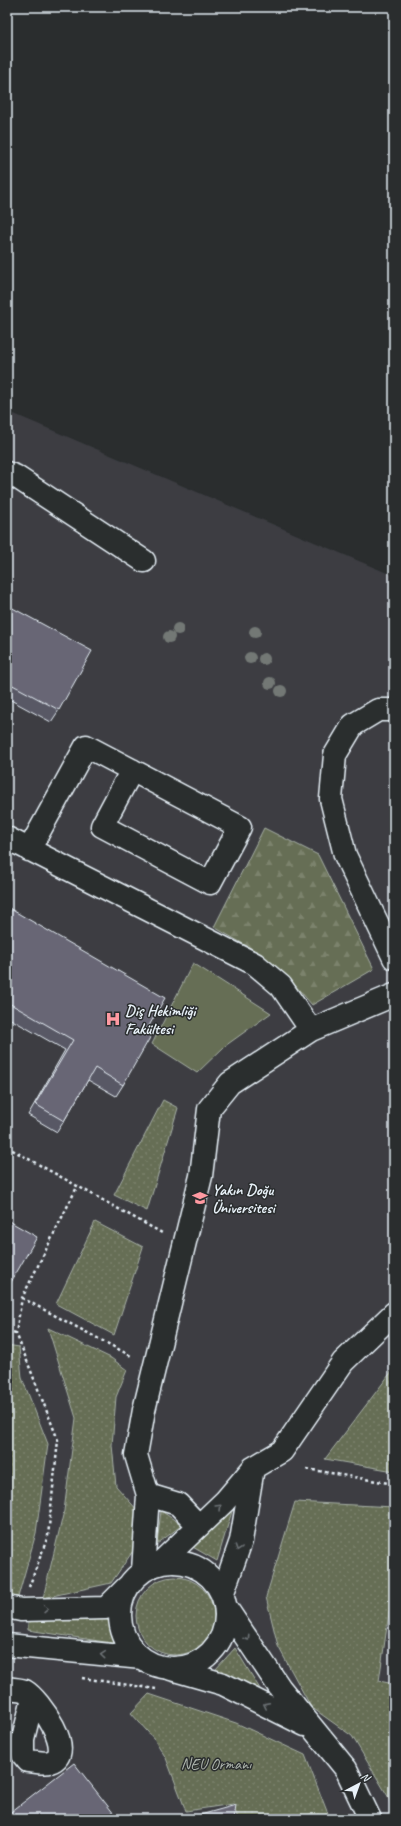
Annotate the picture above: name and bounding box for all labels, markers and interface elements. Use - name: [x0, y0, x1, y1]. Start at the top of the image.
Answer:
- place label: Diş Hekimliği Fakültesi: [125, 1001, 197, 1039]
- hospital icon: Diş Hekimliği Fakültesi: [104, 1010, 122, 1028]
- place label: Yakın Doğu Üniversitesi: [212, 1180, 277, 1218]
- school or university icon: Yakın Doğu Üniversitesi: [191, 1189, 209, 1207]
- one-way arrow: [214, 1504, 222, 1512]
- one-way arrow: [235, 1544, 243, 1551]
- one-way arrow: [43, 1605, 49, 1613]
- one-way arrow: [242, 1634, 250, 1641]
- one-way arrow: [100, 1651, 106, 1660]
- one-way arrow: [263, 1702, 270, 1709]
- park label: NEU Ormanı: [181, 1754, 252, 1774]
- north arrow: [339, 1764, 379, 1804]
- text: N: [358, 1769, 374, 1785]

